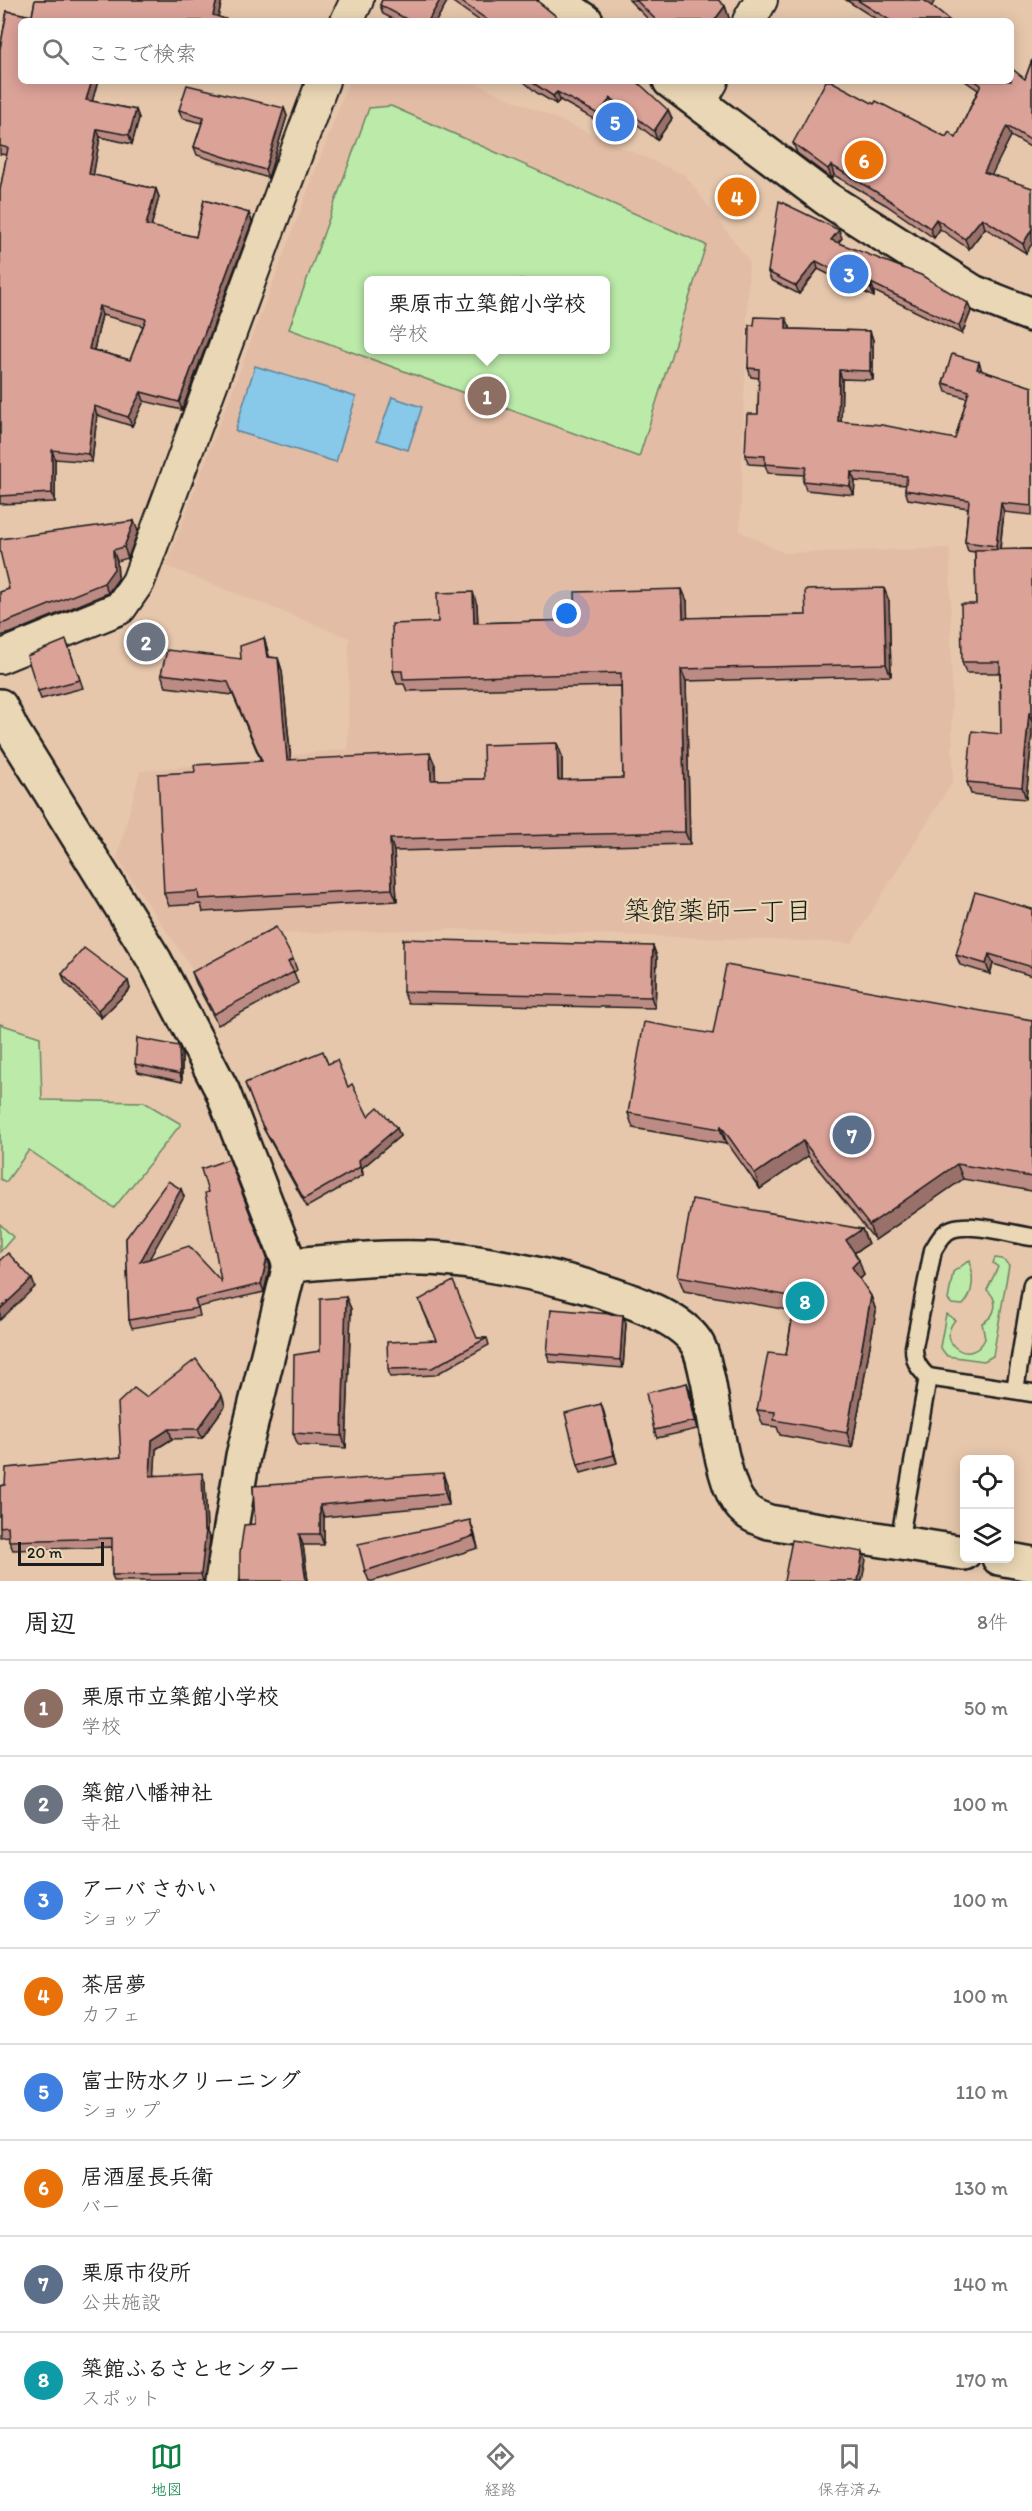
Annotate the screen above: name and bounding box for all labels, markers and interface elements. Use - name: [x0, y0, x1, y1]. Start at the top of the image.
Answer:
- search box: [18, 18, 1014, 84]
- icon: search: [39, 35, 72, 68]
- text: ここで検索: [87, 40, 197, 67]
- pin: 5: [596, 100, 634, 144]
- pin: 6: [844, 138, 884, 182]
- pin: 4: [718, 174, 756, 220]
- pin: 3: [830, 252, 868, 296]
- popup: [364, 276, 610, 354]
- text: 栗原市立築館小学校: [388, 290, 586, 317]
- text: 学校: [388, 321, 428, 345]
- pin: 1: [468, 374, 506, 418]
- your location: [552, 599, 581, 628]
- pin: 2: [126, 620, 166, 664]
- district label: 築館薬師一丁目: [624, 894, 813, 927]
- pin: 7: [832, 1112, 872, 1158]
- pin: 8: [786, 1278, 824, 1324]
- map controls: [960, 1455, 1014, 1563]
- button: locate: [960, 1455, 1014, 1509]
- button: layers: [960, 1509, 1014, 1563]
- scale bar: [18, 1539, 104, 1566]
- text: 20 m: [27, 1543, 62, 1562]
- text: 周辺: [24, 1607, 76, 1639]
- text: 8件: [977, 1610, 1008, 1634]
- text: 栗原市立築館小学校: [81, 1683, 279, 1710]
- text: 1: [39, 1696, 48, 1720]
- text: 50 m: [964, 1696, 1008, 1720]
- text: 学校: [81, 1714, 121, 1738]
- text: 築館八幡神社: [81, 1779, 213, 1806]
- text: 2: [38, 1792, 49, 1816]
- text: 100 m: [953, 1792, 1008, 1816]
- text: 寺社: [81, 1810, 121, 1834]
- text: アーバ さかい: [81, 1875, 217, 1902]
- text: 3: [38, 1888, 49, 1912]
- text: 100 m: [953, 1888, 1008, 1912]
- text: ショップ: [81, 1906, 160, 1930]
- text: 茶居夢: [81, 1971, 147, 1998]
- text: 4: [37, 1984, 50, 2008]
- text: 100 m: [953, 1984, 1008, 2008]
- text: カフェ: [81, 2002, 141, 2026]
- text: 富士防水クリーニング: [81, 2067, 301, 2094]
- text: 5: [38, 2080, 49, 2104]
- text: 110 m: [956, 2080, 1008, 2104]
- text: ショップ: [81, 2098, 160, 2122]
- text: 居酒屋長兵衛: [81, 2163, 213, 2190]
- text: 6: [38, 2176, 49, 2200]
- text: 130 m: [954, 2176, 1008, 2200]
- text: バー: [81, 2194, 121, 2218]
- text: 栗原市役所: [81, 2259, 191, 2286]
- text: 7: [39, 2272, 48, 2296]
- text: 140 m: [953, 2272, 1008, 2296]
- text: 公共施設: [81, 2290, 161, 2314]
- text: 築館ふるさとセンター: [81, 2355, 301, 2382]
- text: 8: [38, 2368, 49, 2392]
- text: 170 m: [955, 2368, 1008, 2392]
- text: スポット: [81, 2386, 161, 2410]
- tab: 地図: [150, 2440, 183, 2500]
- tab: 経路: [484, 2440, 517, 2500]
- tab: 保存済み: [818, 2440, 882, 2500]

